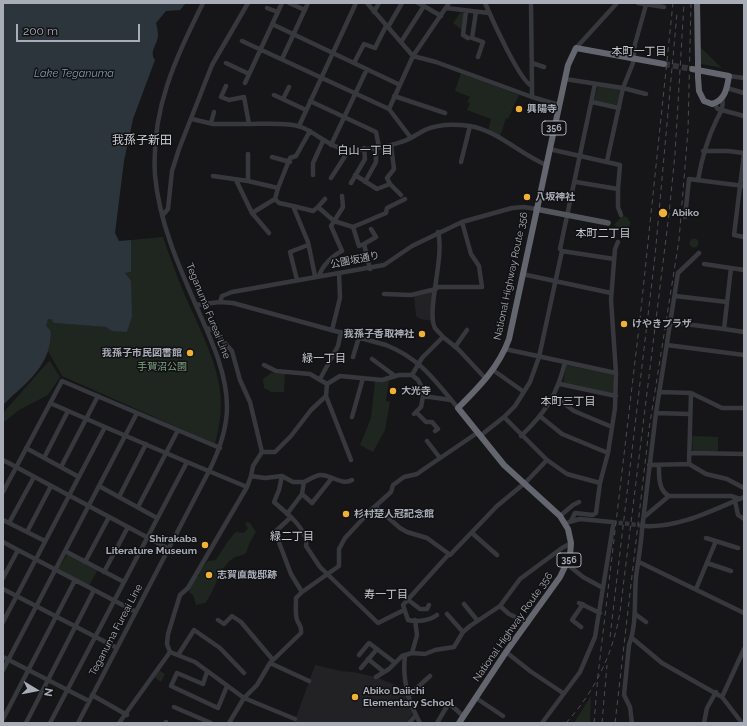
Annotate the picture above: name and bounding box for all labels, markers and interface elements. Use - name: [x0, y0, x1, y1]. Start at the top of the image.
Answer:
- scale bar: [18, 16, 142, 42]
- text: 200 m: [23, 24, 58, 38]
- district label: 本町一丁目: [612, 45, 666, 59]
- water label: Lake Teganuma: [34, 67, 114, 81]
- place label: 興陽寺: [527, 103, 557, 115]
- marker: 興陽寺: [514, 104, 524, 114]
- road number: 356: [542, 121, 566, 135]
- district label: 我孫子新田: [112, 133, 172, 147]
- district label: 白山一丁目: [338, 144, 392, 158]
- place label: 八坂神社: [535, 191, 575, 203]
- marker: 八坂神社: [522, 192, 532, 202]
- marker: Abiko: [657, 207, 669, 219]
- place label: Abiko: [672, 207, 699, 219]
- street label: National Highway Route 356: [492, 211, 530, 341]
- district label: 本町二丁目: [576, 227, 630, 241]
- street label: 公園坂通り: [329, 249, 381, 271]
- street label: Teganuma Fureai Line: [183, 261, 233, 361]
- place label: けやきプラザ: [632, 318, 692, 330]
- marker: けやきプラザ: [619, 319, 629, 329]
- place label: 我孫子香取神社: [344, 328, 414, 340]
- marker: 我孫子香取神社: [417, 329, 427, 339]
- place label: 我孫子市民図書館: [102, 347, 182, 359]
- marker: 我孫子市民図書館: [185, 348, 195, 358]
- district label: 緑一丁目: [302, 352, 346, 366]
- park label: 手賀沼公園: [137, 361, 187, 373]
- place label: 大光寺: [401, 385, 431, 397]
- marker: 大光寺: [388, 386, 398, 396]
- district label: 本町三丁目: [541, 395, 595, 409]
- place label: 杉村楚人冠記念館: [354, 508, 434, 520]
- marker: 杉村楚人冠記念館: [341, 509, 351, 519]
- district label: 緑二丁目: [270, 530, 314, 544]
- place label: Shirakaba Literature Museum: [106, 533, 197, 556]
- marker: Shirakaba Literature Museum: [200, 540, 210, 550]
- road number: 356: [557, 553, 581, 567]
- place label: 志賀直哉邸跡: [217, 569, 277, 581]
- marker: 志賀直哉邸跡: [204, 570, 214, 580]
- street label: National Highway Route 356: [471, 570, 555, 684]
- street label: Teganuma Fureai Line: [87, 582, 145, 678]
- district label: 寿一丁目: [364, 588, 408, 602]
- north arrow: [16, 670, 56, 710]
- place label: Abiko Daiichi Elementary School: [363, 685, 454, 708]
- text: N: [41, 687, 55, 697]
- marker: Abiko Daiichi Elementary School: [350, 692, 360, 702]

